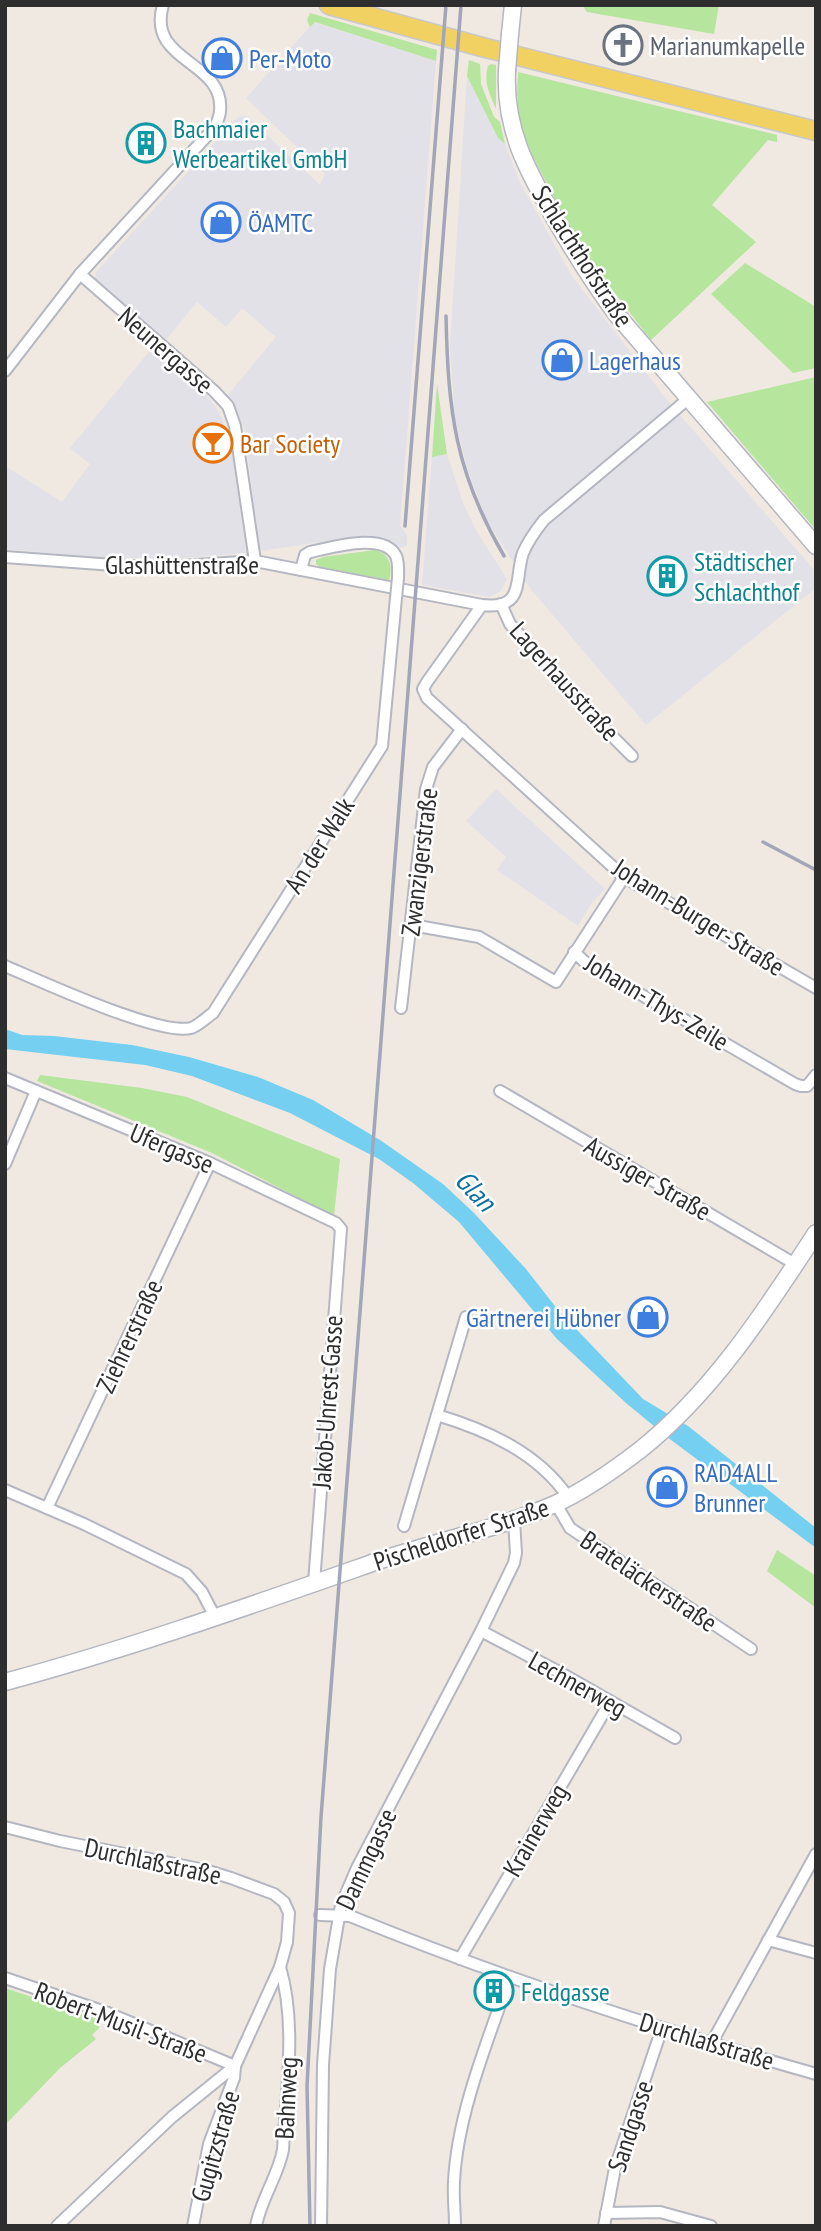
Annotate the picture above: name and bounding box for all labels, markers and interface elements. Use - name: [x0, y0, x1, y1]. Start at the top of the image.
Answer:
- church icon: Marianumkapelle: [602, 24, 644, 66]
- place label: Marianumkapelle: [650, 29, 805, 62]
- shop icon: Per-Moto: [201, 37, 243, 79]
- place label: Per-Moto: [249, 42, 331, 75]
- place label: Bachmaier Werbeartikel GmbH: [173, 112, 347, 175]
- building icon: Bachmaier Werbeartikel GmbH: [125, 122, 167, 164]
- street label: Schlachthofstraße: [525, 179, 641, 333]
- shop icon: ÖAMTC: [200, 201, 242, 243]
- place label: ÖAMTC: [248, 206, 313, 239]
- street label: Neunergasse: [112, 300, 220, 400]
- shop icon: Lagerhaus: [541, 339, 583, 381]
- place label: Lagerhaus: [589, 344, 681, 377]
- bar icon: Bar Society: [192, 422, 234, 464]
- place label: Bar Society: [240, 427, 340, 460]
- place label: Städtischer Schlachthof: [694, 545, 801, 608]
- street label: Glashüttenstraße: [105, 548, 259, 581]
- building icon: Städtischer Schlachthof: [646, 555, 688, 597]
- street label: Lagerhausstraße: [503, 615, 627, 747]
- street label: Zwanzigerstraße: [394, 786, 444, 938]
- street label: An der Walk: [277, 791, 361, 899]
- street label: Johann-Burger-Straße: [606, 850, 791, 983]
- street label: Johann-Thys-Zeile: [578, 946, 735, 1058]
- street label: Ufergasse: [125, 1116, 219, 1180]
- street label: Aussiger Straße: [579, 1129, 717, 1227]
- water label: Glan: [447, 1161, 506, 1220]
- street label: Ziehrerstraße: [88, 1274, 170, 1398]
- shop icon: Gärtnerei Hübner: [627, 1296, 669, 1338]
- place label: Gärtnerei Hübner: [466, 1301, 621, 1334]
- street label: Jakob-Unrest-Gasse: [304, 1314, 350, 1491]
- place label: RAD4ALL Brunner: [694, 1456, 778, 1519]
- shop icon: RAD4ALL Brunner: [646, 1466, 688, 1508]
- street label: Pischeldorfer Straße: [369, 1490, 553, 1578]
- street label: Brateläckerstraße: [574, 1523, 724, 1639]
- street label: Lechnerweg: [523, 1644, 633, 1724]
- street label: Krainerweg: [495, 1778, 575, 1882]
- street label: Dammgasse: [328, 1803, 404, 1915]
- street label: Durchlaßstraße: [82, 1830, 224, 1892]
- building icon: Feldgasse: [473, 1970, 515, 2012]
- street label: Robert-Musil-Straße: [30, 1974, 212, 2070]
- place label: Feldgasse: [521, 1975, 610, 2008]
- street label: Durchlaßstraße: [636, 2005, 778, 2077]
- street label: Bahnweg: [267, 2056, 305, 2140]
- street label: Sandgasse: [600, 2076, 660, 2176]
- street label: Gugitzstraße: [183, 2086, 247, 2206]

